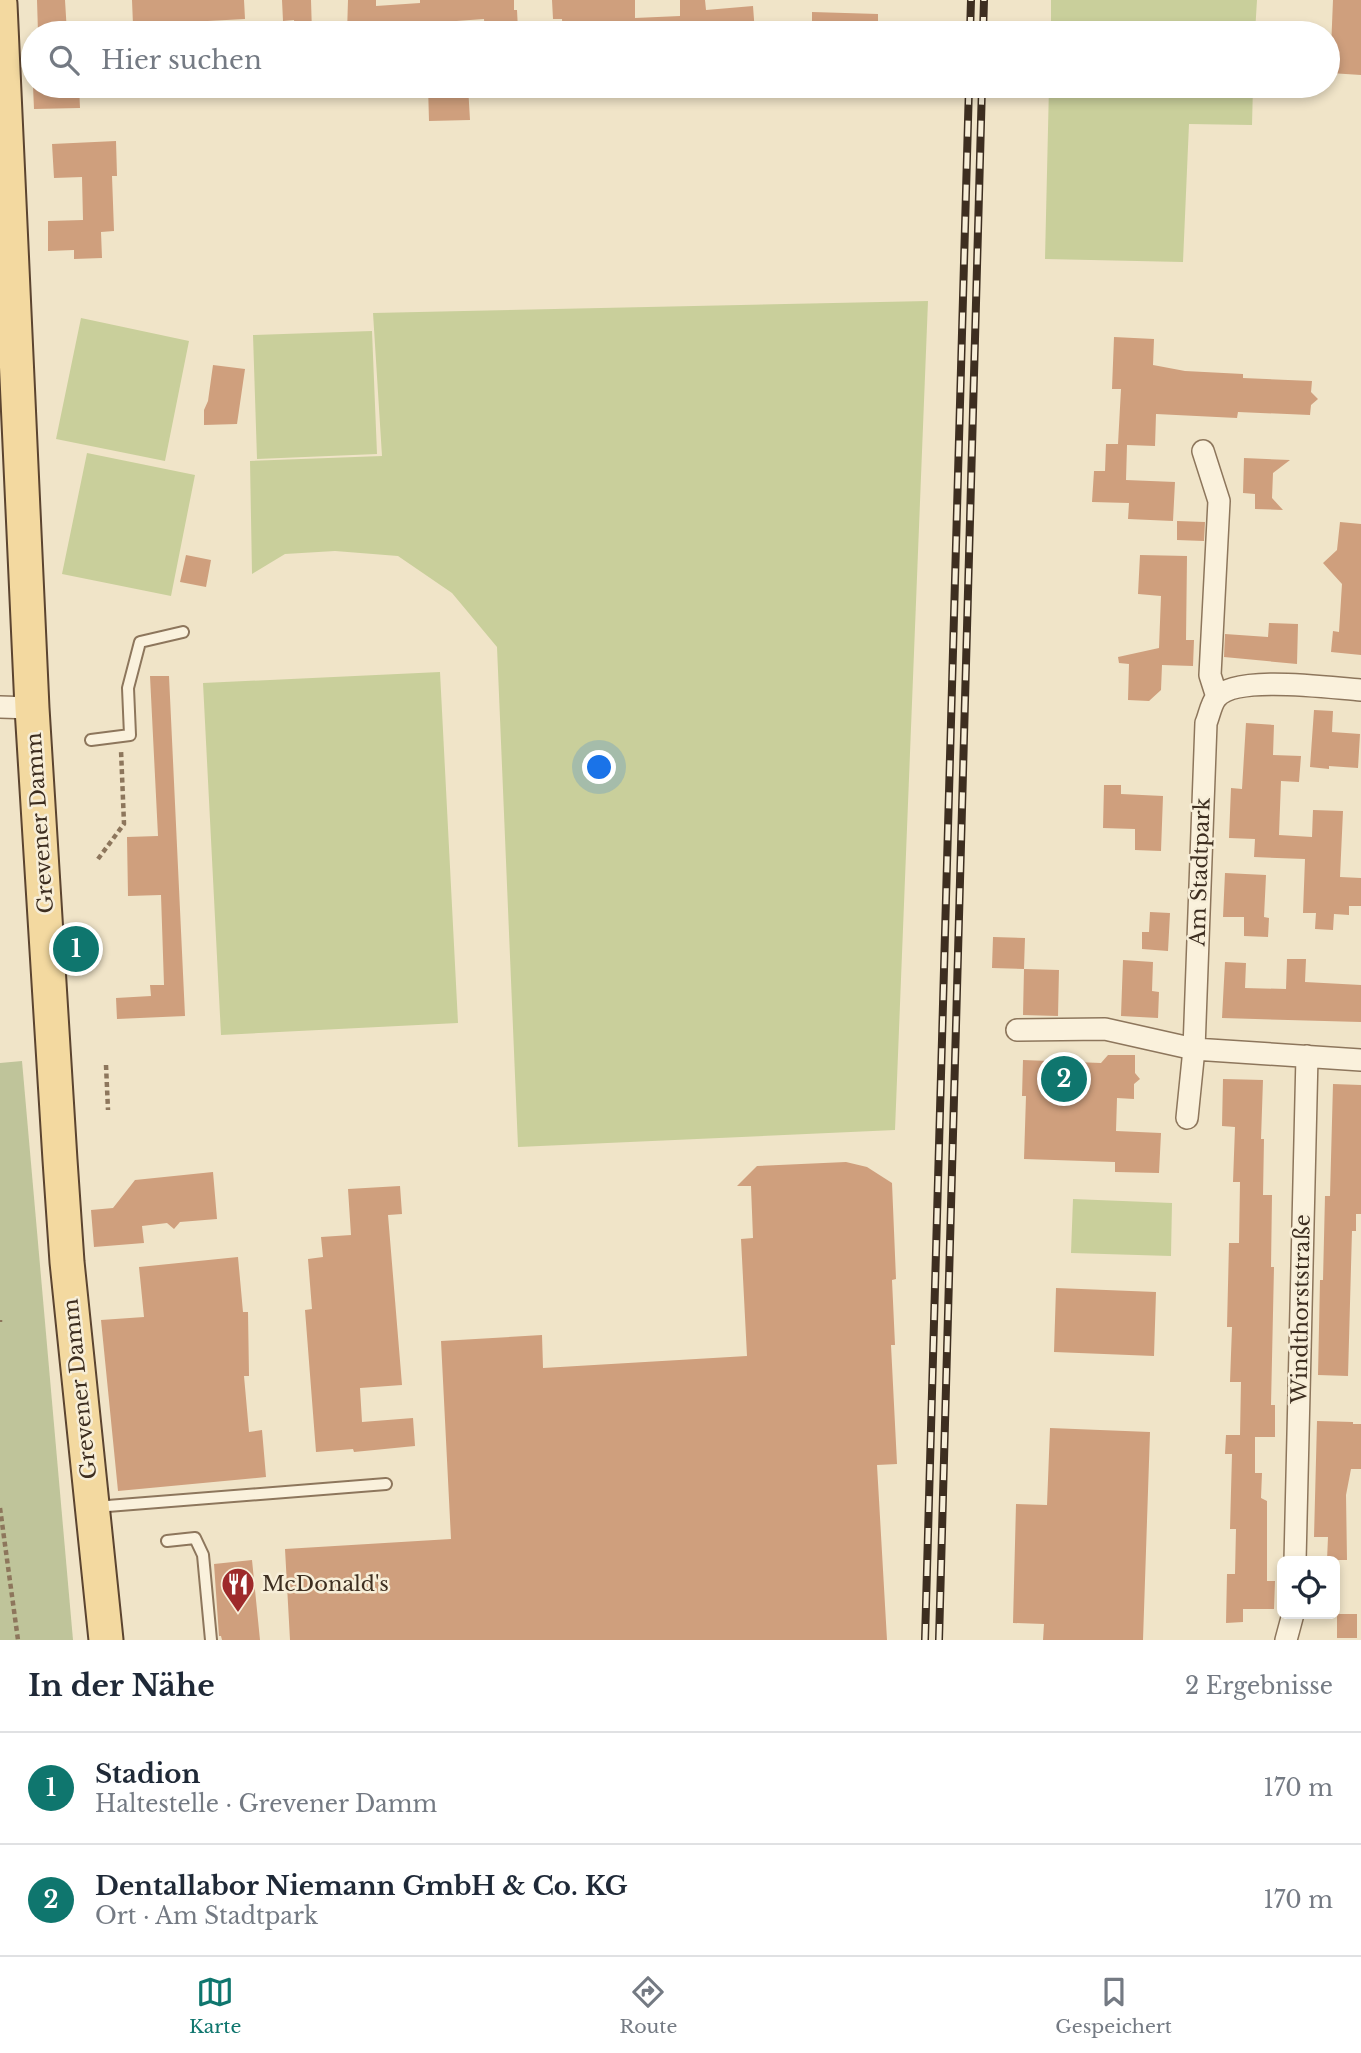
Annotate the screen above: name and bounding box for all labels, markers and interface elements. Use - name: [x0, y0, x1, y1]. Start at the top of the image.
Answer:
- search box: [21, 21, 1340, 98]
- icon: search: [45, 41, 83, 79]
- text: Hier suchen: [101, 44, 262, 76]
- street label: Grevener Damm: [21, 731, 59, 914]
- your location: [582, 750, 616, 784]
- street label: Am Stadtpark: [1184, 797, 1216, 948]
- pin: 1: [53, 923, 99, 975]
- pin: 2: [1041, 1053, 1087, 1105]
- street label: Windthorststraße: [1286, 1214, 1316, 1405]
- street label: Grevener Damm: [58, 1297, 102, 1481]
- map controls: [1277, 1556, 1340, 1619]
- button: locate: [1277, 1556, 1340, 1619]
- restaurant icon: McDonald's: [219, 1565, 257, 1614]
- place label: McDonald's: [262, 1571, 389, 1597]
- text: In der Nähe: [28, 1667, 215, 1704]
- text: 2 Ergebnisse: [1185, 1672, 1333, 1700]
- text: Stadion: [95, 1758, 200, 1790]
- text: 1: [46, 1774, 56, 1802]
- text: 170 m: [1263, 1774, 1333, 1802]
- text: Haltestelle · Grevener Damm: [95, 1790, 437, 1818]
- text: Dentallabor Niemann GmbH & Co. KG: [95, 1870, 628, 1902]
- text: 2: [44, 1886, 58, 1914]
- text: 170 m: [1263, 1886, 1333, 1914]
- text: Ort · Am Stadtpark: [95, 1902, 318, 1930]
- tab: Karte: [189, 1973, 241, 2038]
- tab: Route: [619, 1973, 677, 2038]
- tab: Gespeichert: [1055, 1973, 1172, 2038]

